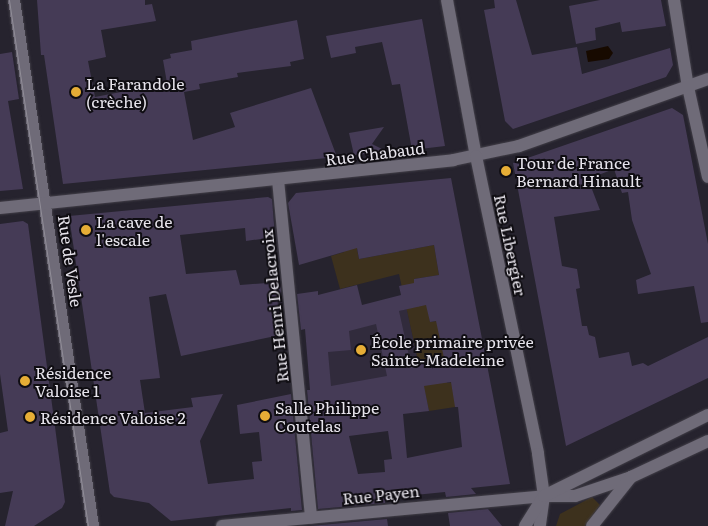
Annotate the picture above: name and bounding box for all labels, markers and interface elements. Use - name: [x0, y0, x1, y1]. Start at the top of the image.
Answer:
- place label: La Farandole (crèche): [86, 73, 184, 111]
- marker: La Farandole (crèche): [70, 86, 82, 98]
- street label: Rue Chabaud: [324, 137, 426, 169]
- place label: Tour de France Bernard Hinault: [516, 152, 641, 190]
- marker: Tour de France Bernard Hinault: [500, 165, 512, 177]
- street label: Rue Libergier: [491, 193, 531, 297]
- place label: La cave de l'escale: [96, 211, 172, 249]
- street label: Rue de Vesle: [55, 214, 87, 308]
- marker: La cave de l'escale: [80, 224, 92, 236]
- street label: Rue Henri Delacroix: [256, 229, 292, 383]
- place label: École primaire privée Sainte-Madeleine: [371, 331, 534, 369]
- marker: École primaire privée Sainte-Madeleine: [355, 344, 367, 356]
- place label: Résidence Valoise 1: [35, 362, 111, 400]
- marker: Résidence Valoise 1: [19, 375, 31, 387]
- place label: Salle Philippe Coutelas: [275, 397, 379, 435]
- place label: Résidence Valoise 2: [40, 407, 186, 427]
- marker: Salle Philippe Coutelas: [259, 410, 271, 422]
- marker: Résidence Valoise 2: [24, 411, 36, 423]
- street label: Rue Payen: [341, 480, 421, 508]

